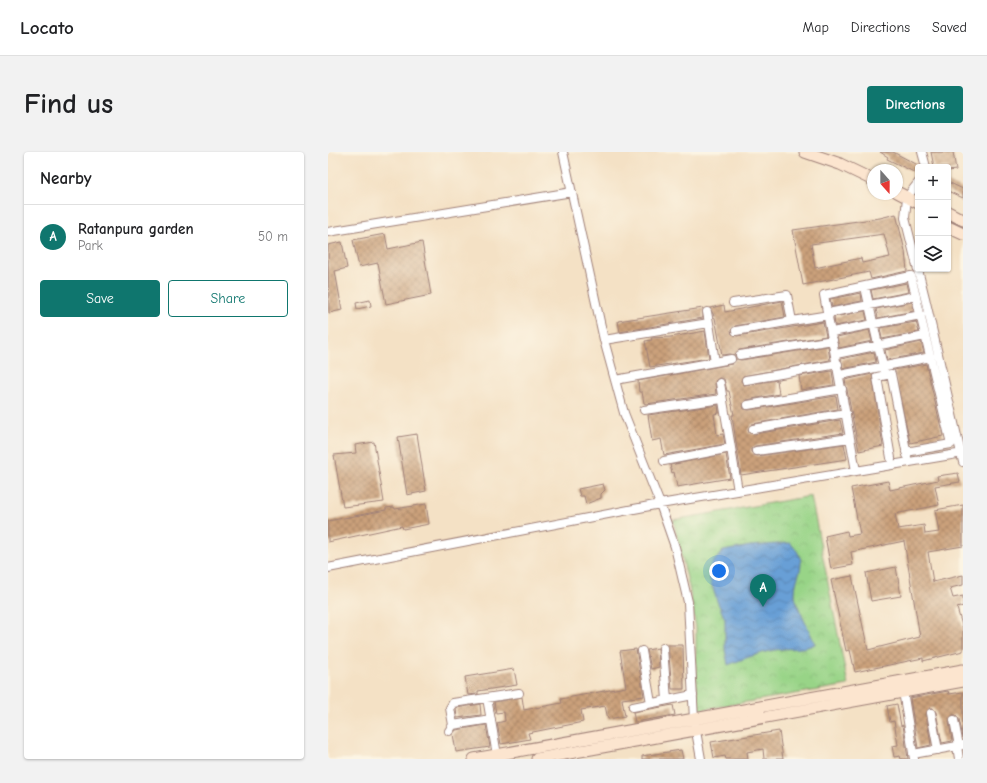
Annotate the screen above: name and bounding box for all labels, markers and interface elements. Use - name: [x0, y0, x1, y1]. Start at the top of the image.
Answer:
- text: Locato: [20, 17, 74, 39]
- text: Map: [802, 19, 829, 36]
- text: Directions: [851, 19, 910, 36]
- text: Saved: [932, 19, 967, 36]
- button: Directions: [867, 86, 963, 123]
- text: Find us: [24, 88, 113, 120]
- north arrow: [867, 164, 903, 200]
- map controls: [915, 164, 951, 272]
- button: +: [915, 164, 951, 200]
- text: Nearby: [40, 169, 91, 188]
- button: −: [915, 200, 951, 236]
- text: Ratanpura garden: [78, 220, 194, 238]
- text: A: [49, 229, 57, 244]
- text: 50 m: [258, 229, 288, 244]
- button: layers: [915, 236, 951, 272]
- text: Park: [78, 238, 103, 253]
- button: Save: [40, 280, 160, 317]
- button: Share: [168, 280, 288, 317]
- your location: [709, 561, 729, 581]
- pin: A: [750, 574, 776, 607]

